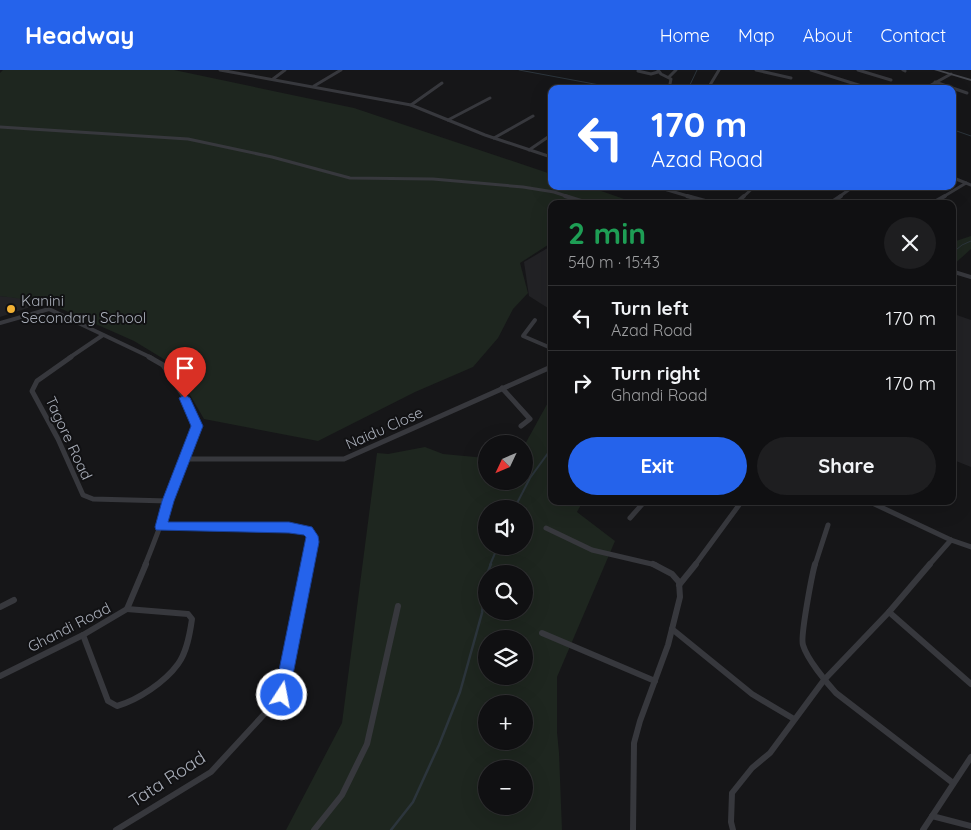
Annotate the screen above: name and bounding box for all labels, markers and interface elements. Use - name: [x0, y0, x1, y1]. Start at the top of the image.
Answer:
- text: Headway: [25, 20, 134, 50]
- text: Home: [660, 24, 710, 47]
- text: Map: [738, 24, 775, 47]
- text: About: [803, 24, 853, 47]
- text: Contact: [881, 24, 946, 47]
- text: 170 m: [651, 102, 747, 146]
- icon: left: [568, 105, 633, 170]
- text: Azad Road: [651, 145, 763, 173]
- text: 2 min: [568, 214, 646, 252]
- button: close: [884, 217, 936, 269]
- text: 540 m · 15:43: [568, 252, 660, 272]
- place label: Kanini Secondary School: [21, 291, 146, 327]
- text: Turn left: [611, 296, 689, 320]
- marker: Kanini Secondary School: [5, 303, 17, 315]
- icon: left: [568, 304, 596, 332]
- text: 170 m: [885, 306, 936, 330]
- text: Azad Road: [611, 320, 692, 340]
- pin: [164, 347, 206, 398]
- icon: arrive: [171, 354, 199, 382]
- text: Turn right: [611, 361, 700, 385]
- icon: right: [568, 369, 596, 397]
- text: 170 m: [885, 371, 936, 395]
- text: Ghandi Road: [611, 385, 707, 405]
- street label: Tagore Road: [41, 393, 97, 483]
- street label: Naidu Close: [342, 402, 426, 454]
- north arrow: [478, 435, 532, 490]
- map controls: [478, 435, 533, 815]
- button: Exit: [568, 437, 747, 495]
- button: Share: [757, 437, 936, 495]
- button: sound: [478, 500, 533, 555]
- button: search: [478, 565, 533, 620]
- street label: Ghandi Road: [24, 598, 114, 656]
- button: layers: [478, 630, 533, 685]
- position arrow: [255, 668, 307, 720]
- button: +: [478, 695, 533, 750]
- street label: Tata Road: [124, 746, 210, 812]
- button: −: [478, 760, 533, 815]

